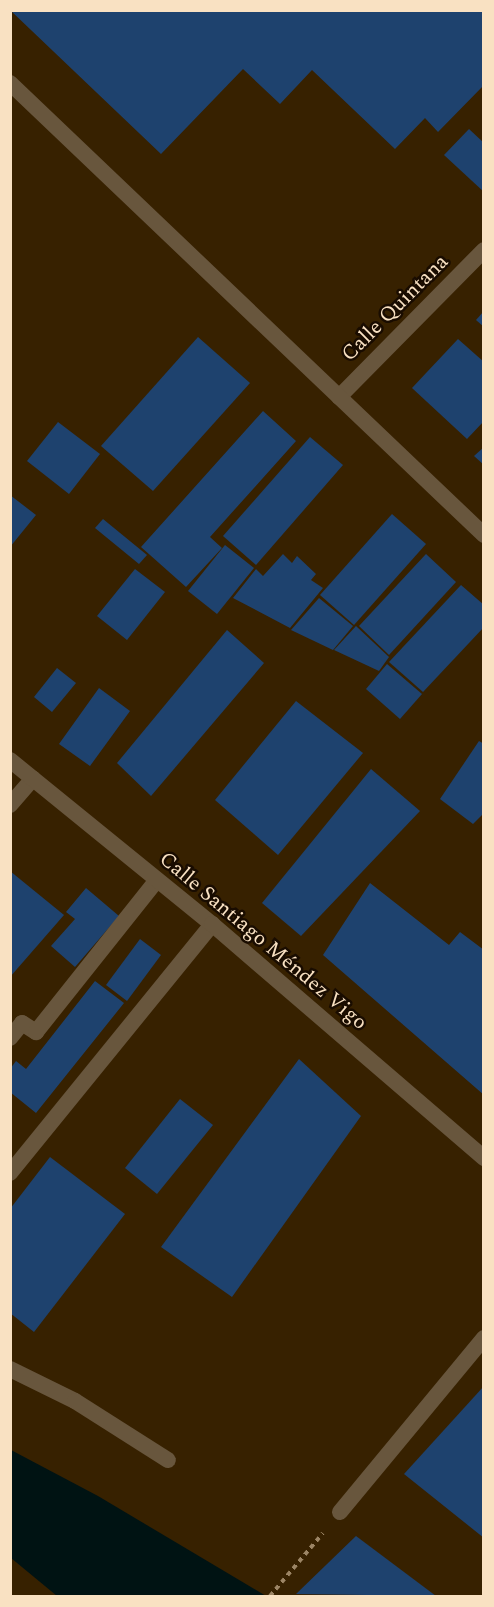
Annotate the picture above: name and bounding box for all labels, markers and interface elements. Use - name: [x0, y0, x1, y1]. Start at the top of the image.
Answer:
- street label: Calle Quintana: [336, 249, 454, 367]
- street label: Calle Santiago Méndez Vigo: [154, 847, 372, 1035]

